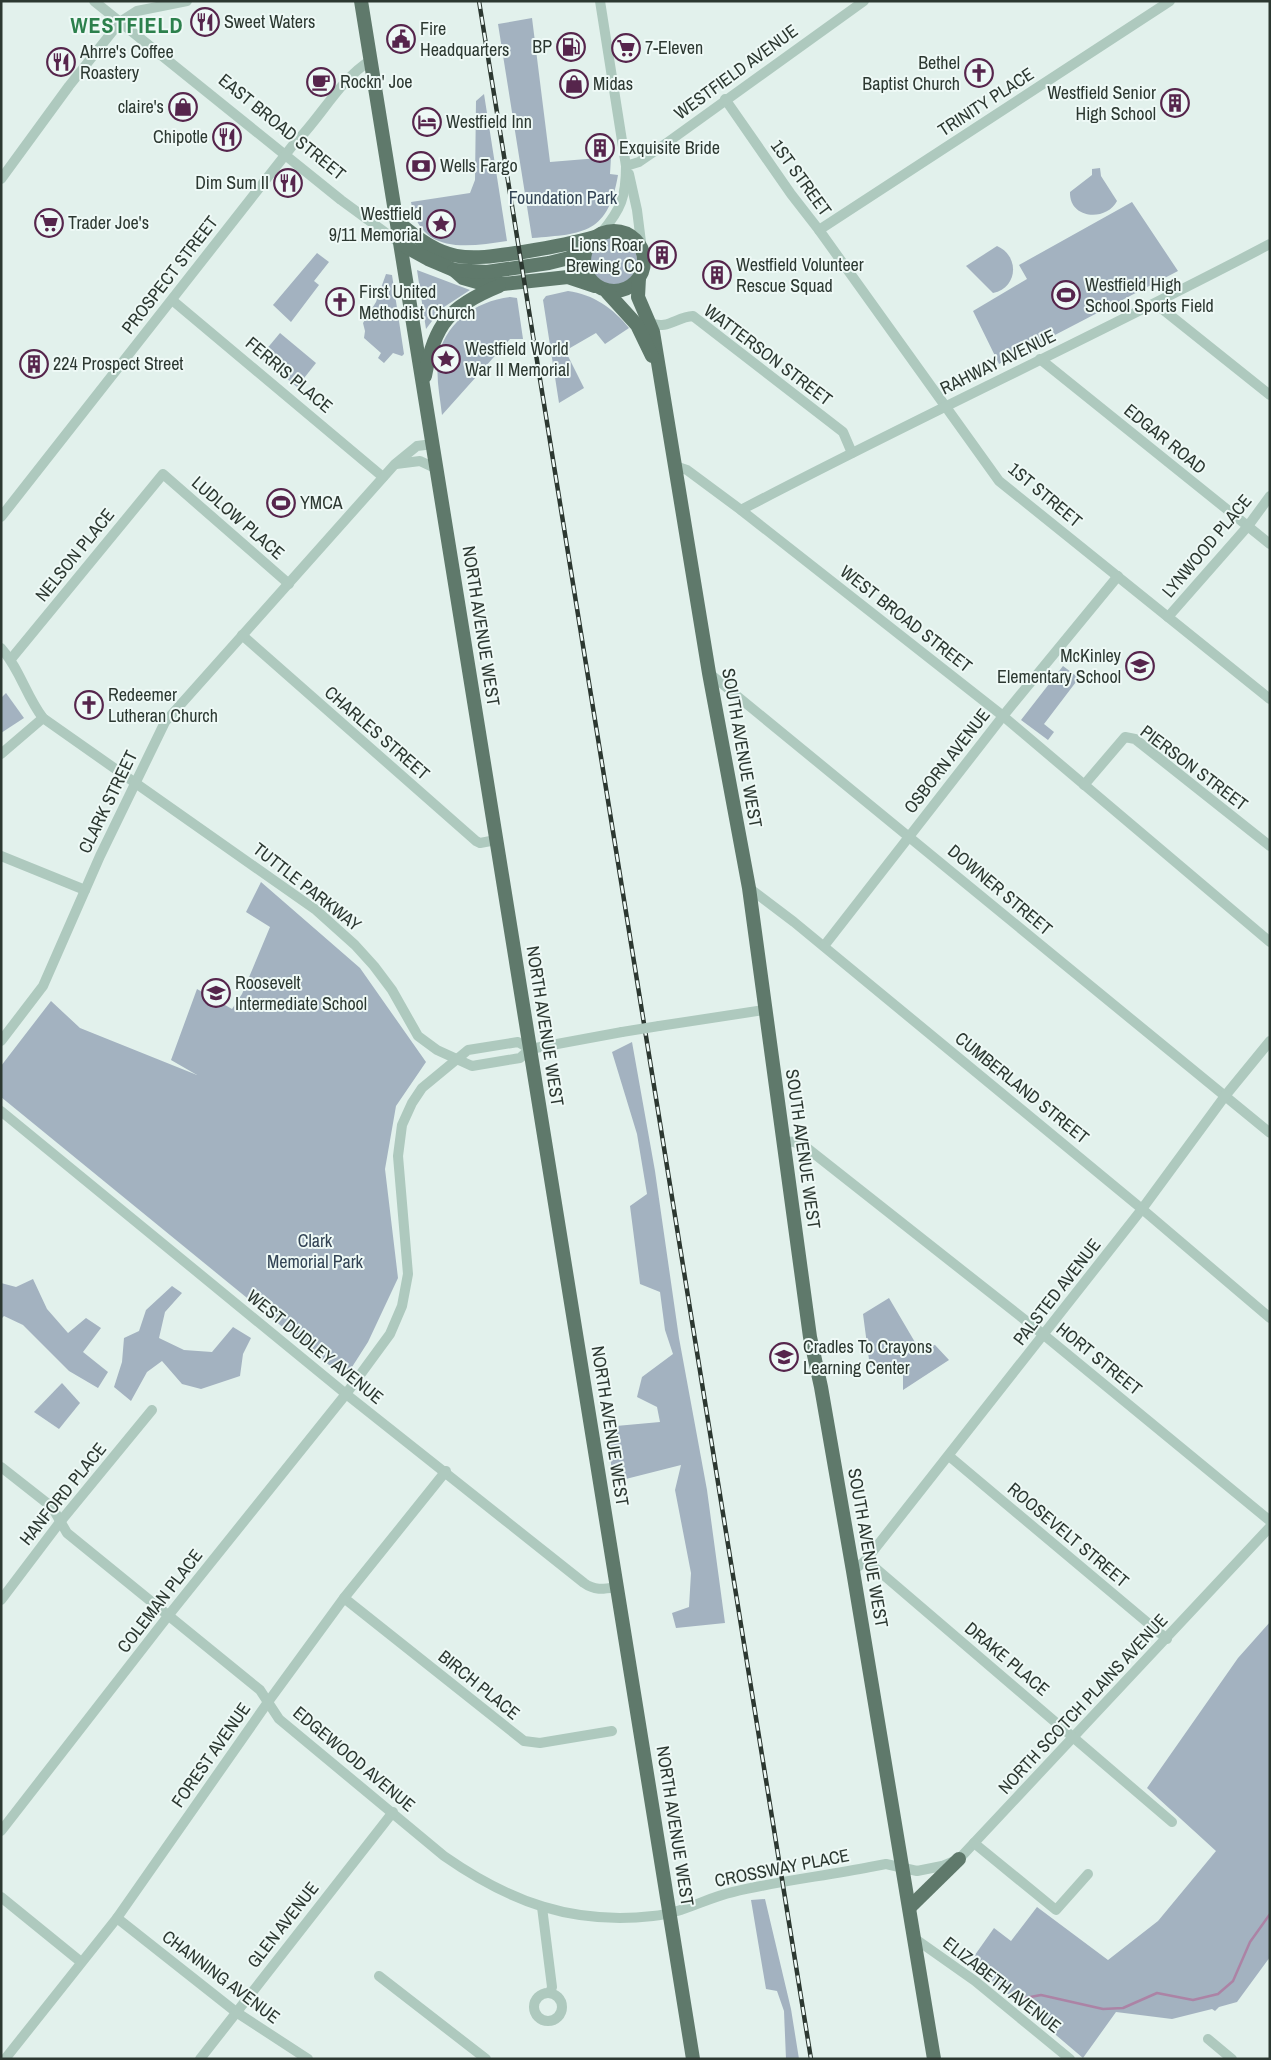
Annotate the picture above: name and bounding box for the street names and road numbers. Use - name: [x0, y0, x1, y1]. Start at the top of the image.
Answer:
- street label: WESTFIELD AVENUE: [669, 18, 803, 125]
- street label: TRINITY PLACE: [933, 61, 1039, 142]
- street label: EAST BROAD STREET: [213, 67, 351, 186]
- street label: 1ST STREET: [765, 134, 838, 221]
- street label: PROSPECT STREET: [116, 211, 224, 339]
- street label: WATTERSON STREET: [699, 298, 838, 411]
- street label: RAHWAY AVENUE: [936, 323, 1060, 400]
- street label: FERRIS PLACE: [240, 331, 338, 418]
- street label: EDGAR ROAD: [1119, 398, 1212, 480]
- street label: 1ST STREET: [1003, 456, 1088, 533]
- street label: LUDLOW PLACE: [186, 470, 290, 565]
- street label: LYNWOOD PLACE: [1156, 489, 1257, 603]
- street label: NELSON PLACE: [29, 503, 120, 607]
- street label: NORTH AVENUE WEST: [456, 544, 507, 708]
- street label: WEST BROAD STREET: [835, 559, 978, 678]
- street label: SOUTH AVENUE WEST: [716, 666, 769, 830]
- street label: CHARLES STREET: [319, 680, 435, 785]
- street label: OSBORN AVENUE: [898, 703, 996, 818]
- street label: PIERSON STREET: [1135, 719, 1253, 816]
- street label: CLARK STREET: [72, 746, 143, 857]
- street label: TUTTLE PARKWAY: [248, 836, 367, 937]
- street label: DOWNER STREET: [943, 838, 1058, 941]
- street label: NORTH AVENUE WEST: [520, 944, 571, 1108]
- street label: CUMBERLAND STREET: [950, 1026, 1095, 1149]
- street label: SOUTH AVENUE WEST: [780, 1067, 827, 1231]
- street label: PALSTED AVENUE: [1007, 1233, 1106, 1350]
- street label: WEST DUDLEY AVENUE: [242, 1284, 389, 1410]
- street label: HORT STREET: [1051, 1316, 1147, 1401]
- street label: NORTH AVENUE WEST: [585, 1344, 636, 1508]
- street label: HANFORD PLACE: [13, 1437, 112, 1550]
- street label: SOUTH AVENUE WEST: [842, 1466, 895, 1630]
- street label: ROOSEVELT STREET: [1002, 1476, 1134, 1593]
- street label: COLEMAN PLACE: [111, 1544, 208, 1658]
- street label: NORTH SCOTCH PLAINS AVENUE: [992, 1608, 1173, 1799]
- street label: DRAKE PLACE: [960, 1616, 1055, 1701]
- street label: BIRCH PLACE: [433, 1644, 525, 1725]
- street label: FOREST AVENUE: [165, 1697, 256, 1812]
- street label: EDGEWOOD AVENUE: [288, 1700, 421, 1817]
- street label: NORTH AVENUE WEST: [650, 1744, 701, 1908]
- street label: CROSSWAY PLACE: [712, 1842, 851, 1893]
- street label: GLEN AVENUE: [241, 1876, 324, 1973]
- street label: CHANNING AVENUE: [157, 1924, 285, 2029]
- street label: ELIZABETH AVENUE: [938, 1931, 1066, 2039]

